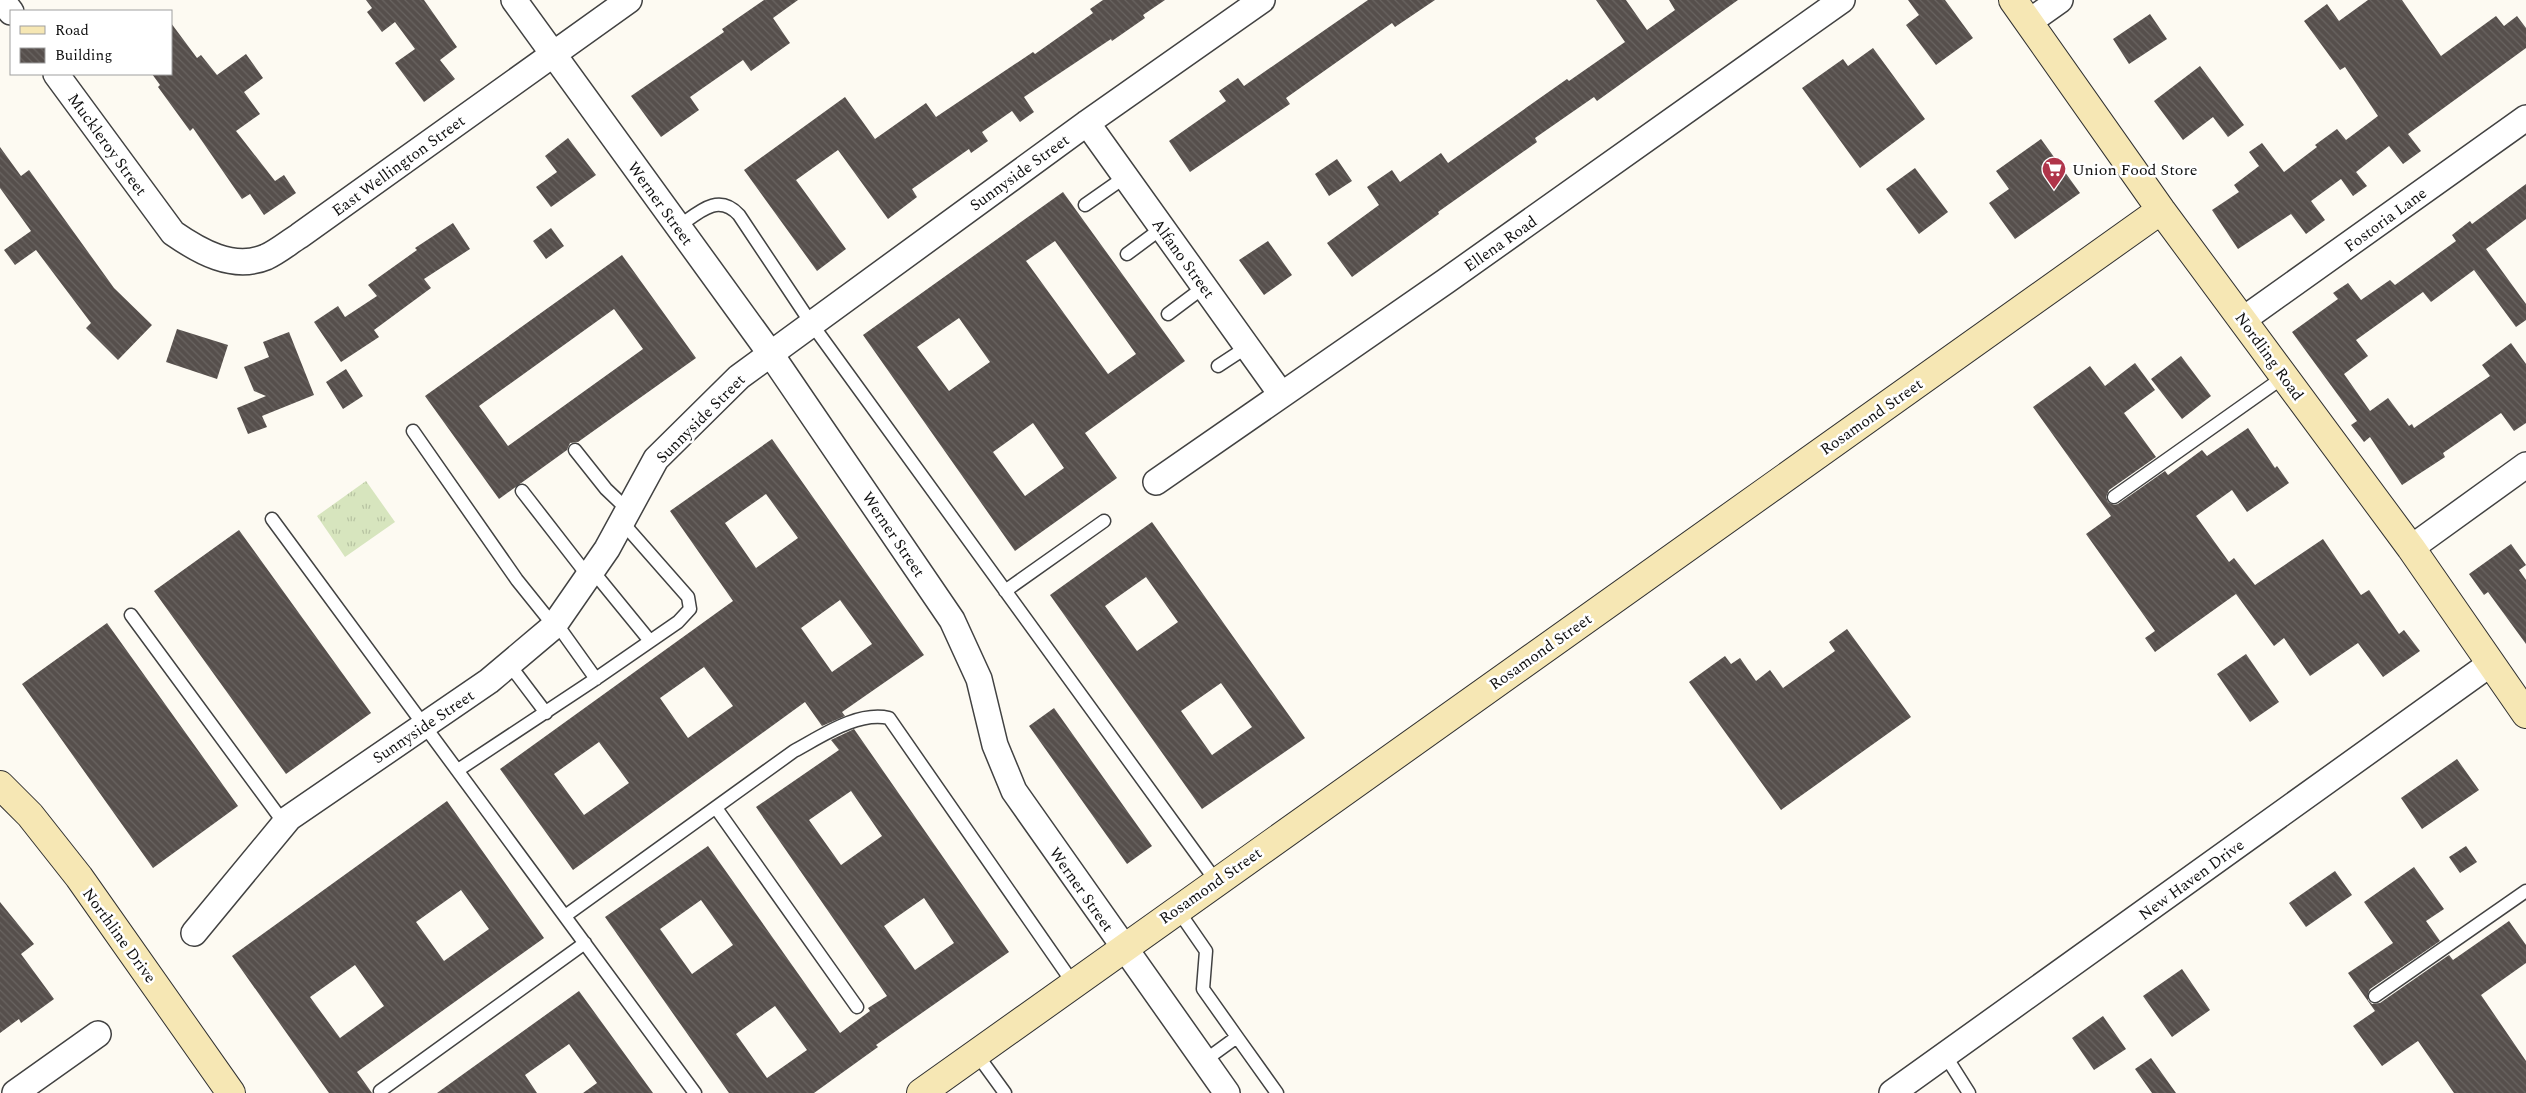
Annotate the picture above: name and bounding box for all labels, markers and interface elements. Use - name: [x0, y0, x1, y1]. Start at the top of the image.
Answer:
- legend: [10, 10, 172, 75]
- text: Road: [55, 19, 89, 42]
- text: Building: [55, 44, 112, 67]
- street label: Muckleroy Street: [62, 88, 153, 201]
- street label: East Wellington Street: [327, 109, 471, 222]
- street label: Sunnyside Street: [965, 128, 1075, 217]
- supermarket icon: Union Food Store: [2041, 156, 2067, 190]
- street label: Werner Street: [621, 157, 699, 251]
- place label: Union Food Store: [2072, 158, 2198, 182]
- street label: Fostoria Lane: [2339, 182, 2432, 258]
- street label: Ellena Road: [1459, 210, 1542, 278]
- street label: Alfano Street: [1146, 214, 1221, 304]
- street label: Nordling Road: [2229, 307, 2310, 406]
- street label: Sunnyside Street: [650, 368, 751, 469]
- street label: Rosamond Street: [1815, 372, 1928, 461]
- street label: Werner Street: [856, 487, 931, 583]
- street label: Rosamond Street: [1484, 607, 1597, 696]
- street label: Sunnyside Street: [368, 684, 480, 770]
- street label: New Haven Drive: [2134, 833, 2249, 926]
- street label: Rosamond Street: [1154, 841, 1267, 930]
- street label: Werner Street: [1043, 842, 1120, 937]
- street label: Northline Drive: [76, 883, 162, 988]

